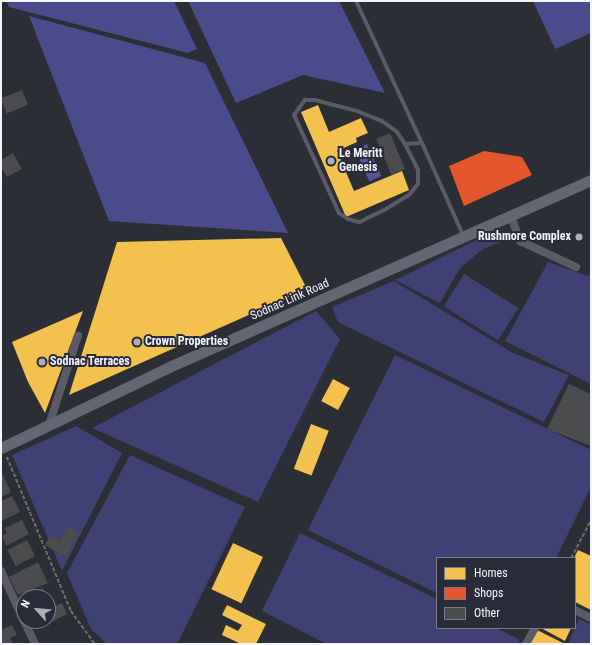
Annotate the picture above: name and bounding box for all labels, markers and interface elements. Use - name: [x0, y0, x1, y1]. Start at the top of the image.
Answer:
- place label: Le Meritt Genesis: [339, 147, 382, 175]
- marker: Le Meritt Genesis: [326, 156, 336, 166]
- place label: Rushmore Complex: [478, 230, 571, 244]
- marker: Rushmore Complex: [574, 232, 584, 242]
- street label: Sodnac Link Road: [248, 276, 332, 324]
- place label: Crown Properties: [145, 335, 228, 349]
- marker: Crown Properties: [132, 337, 142, 347]
- place label: Sodnac Terraces: [50, 355, 130, 369]
- marker: Sodnac Terraces: [37, 357, 47, 367]
- legend: [436, 557, 576, 629]
- text: Homes: [474, 566, 508, 580]
- text: Shops: [474, 586, 503, 600]
- north arrow: [16, 589, 56, 629]
- text: N: [18, 598, 33, 610]
- text: Other: [474, 606, 500, 620]

